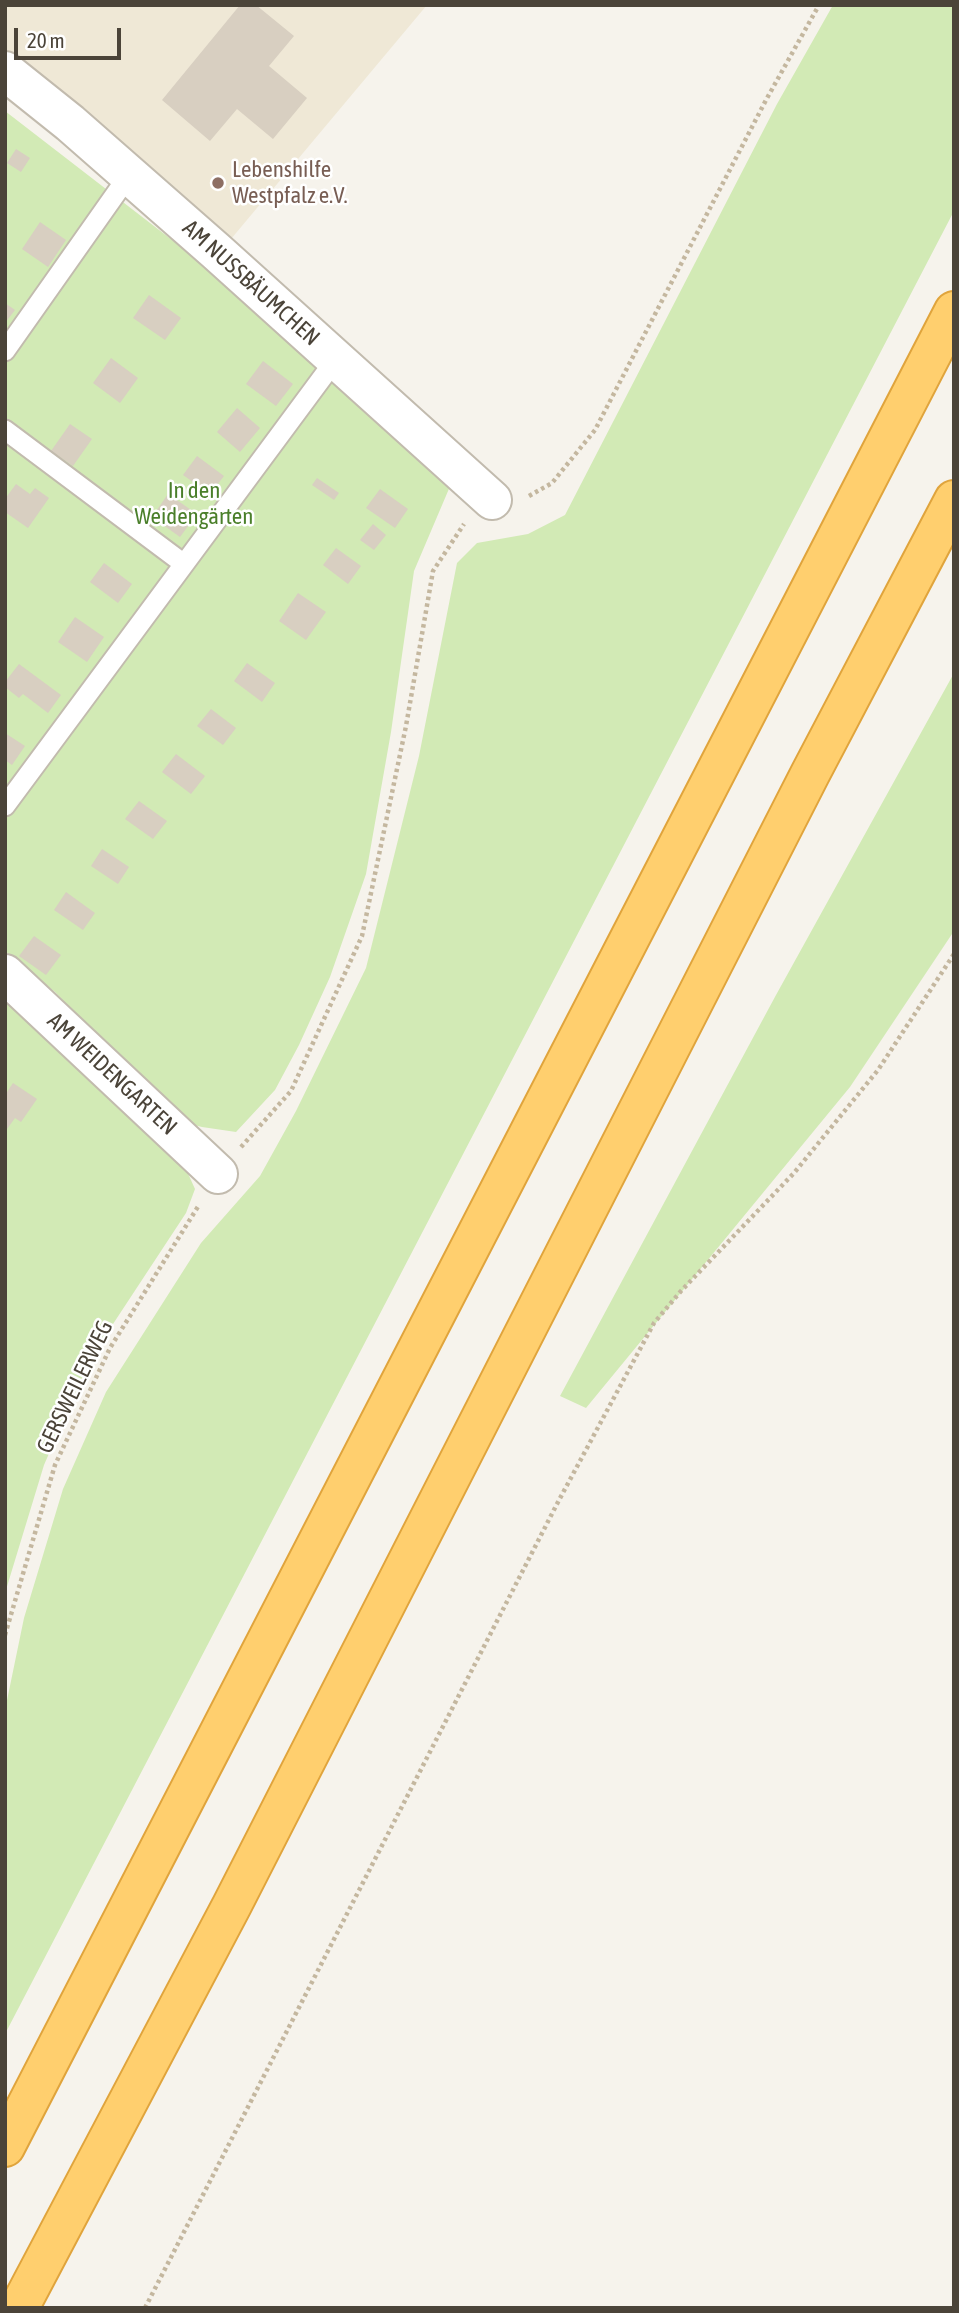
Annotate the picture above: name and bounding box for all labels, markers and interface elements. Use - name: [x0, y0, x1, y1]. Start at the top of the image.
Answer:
- scale bar: [18, 14, 124, 58]
- text: 20 m: [27, 28, 65, 52]
- place label: Lebenshilfe Westpfalz e.V.: [232, 156, 348, 210]
- marker: Lebenshilfe Westpfalz e.V.: [210, 175, 226, 191]
- street label: AM NUSSBÄUMCHEN: [177, 214, 325, 352]
- park label: In den Weidengärten: [135, 477, 253, 531]
- street label: AM WEIDENGARTEN: [42, 1007, 182, 1141]
- street label: GERSWEILERWEG: [31, 1316, 119, 1458]

